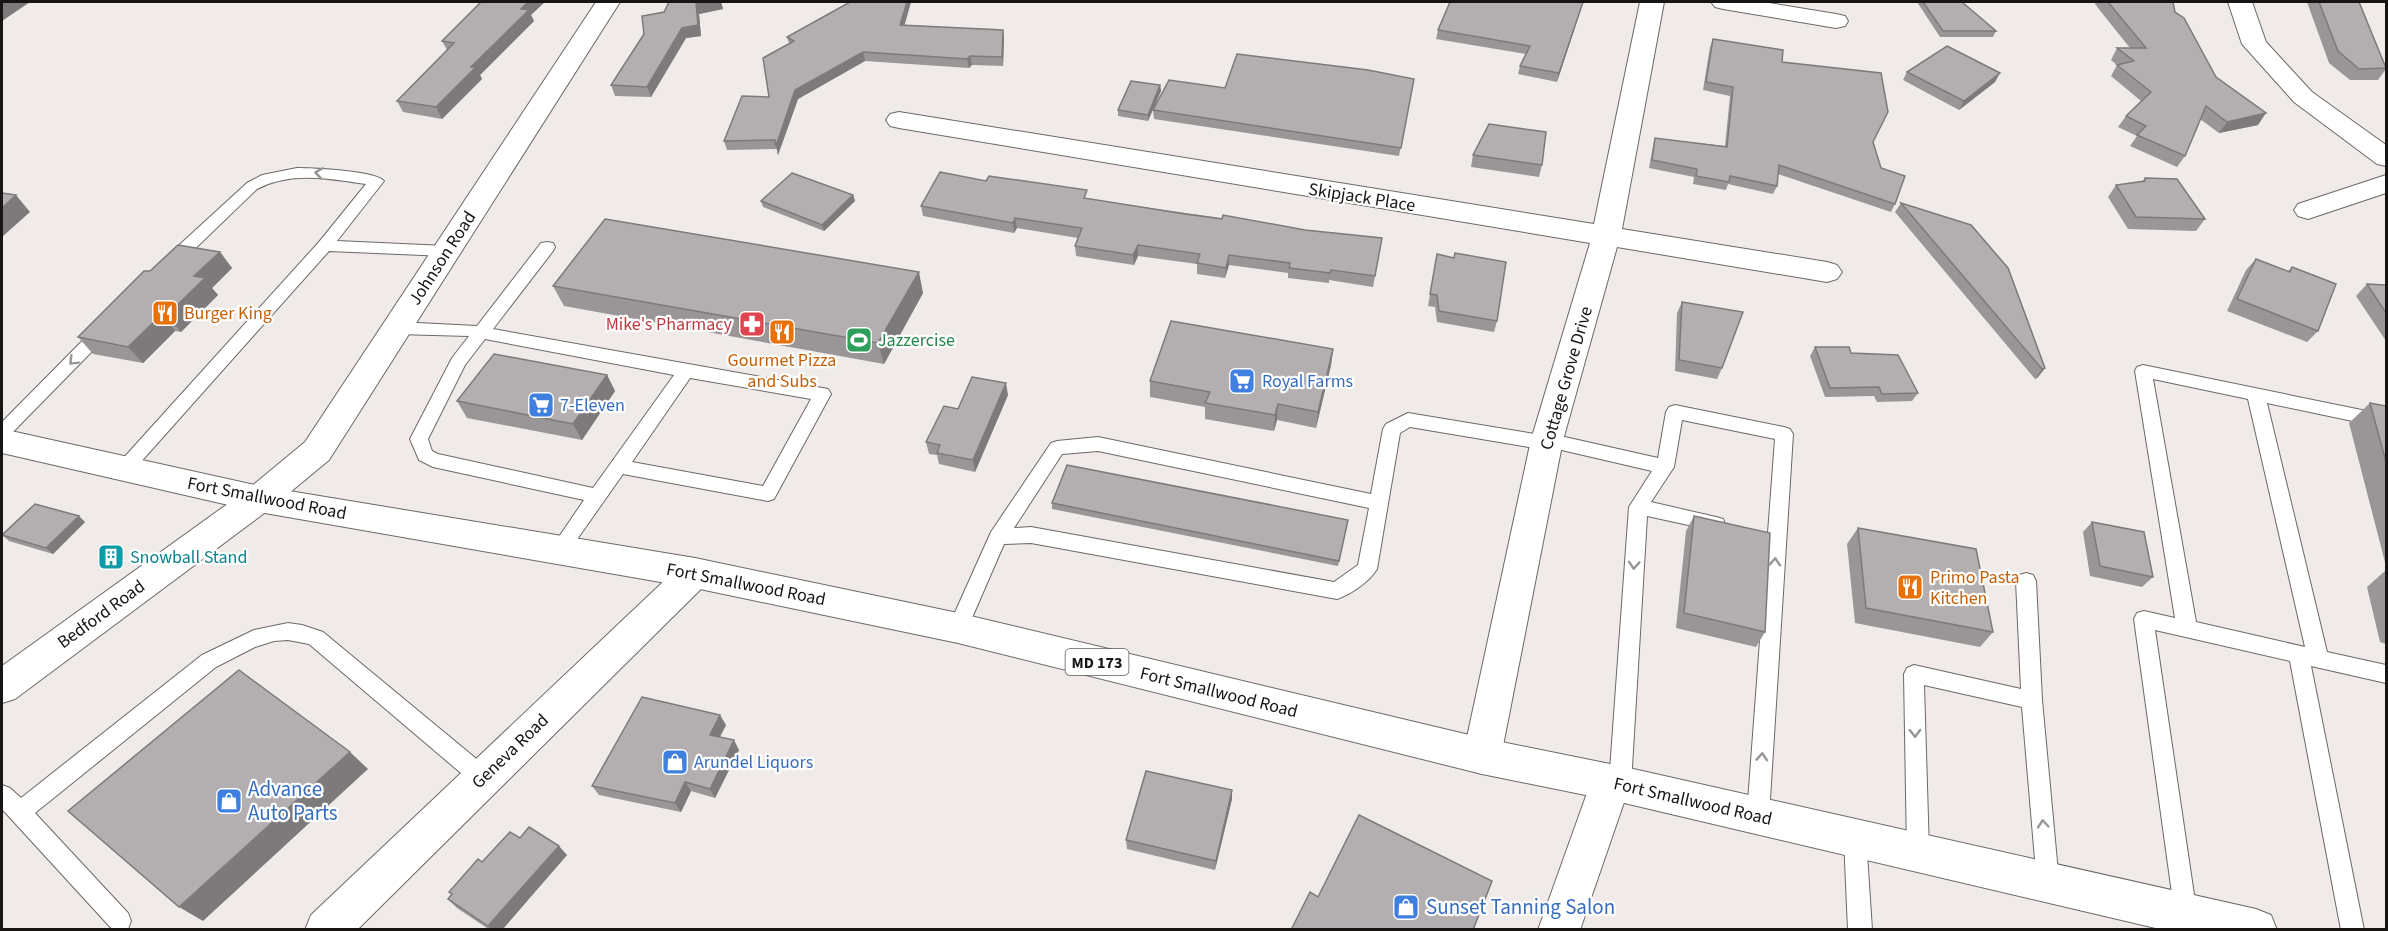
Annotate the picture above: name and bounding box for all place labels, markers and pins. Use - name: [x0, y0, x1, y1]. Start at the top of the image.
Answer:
- restaurant icon: Burger King: [150, 298, 180, 328]
- place label: Burger King: [184, 301, 272, 326]
- pharmacy icon: Mike's Pharmacy: [737, 309, 767, 339]
- place label: Mike's Pharmacy: [606, 312, 733, 337]
- restaurant icon: Gourmet Pizza and Subs: [767, 317, 797, 347]
- sports icon: Jazzercise: [844, 325, 874, 355]
- place label: Jazzercise: [878, 328, 955, 353]
- place label: Gourmet Pizza and Subs: [728, 348, 836, 394]
- supermarket icon: Royal Farms: [1227, 366, 1257, 396]
- place label: Royal Farms: [1262, 369, 1353, 394]
- supermarket icon: 7-Eleven: [526, 390, 556, 420]
- place label: 7-Eleven: [560, 393, 625, 418]
- building icon: Snowball Stand: [96, 542, 126, 572]
- place label: Snowball Stand: [130, 545, 247, 570]
- place label: Primo Pasta Kitchen: [1930, 565, 2020, 611]
- restaurant icon: Primo Pasta Kitchen: [1895, 572, 1925, 602]
- shop icon: Arundel Liquors: [660, 747, 690, 777]
- place label: Arundel Liquors: [694, 750, 813, 775]
- place label: Advance Auto Parts: [248, 774, 338, 828]
- shop icon: Advance Auto Parts: [214, 786, 244, 816]
- shop icon: Sunset Tanning Salon: [1391, 892, 1421, 922]
- place label: Sunset Tanning Salon: [1426, 892, 1615, 922]

